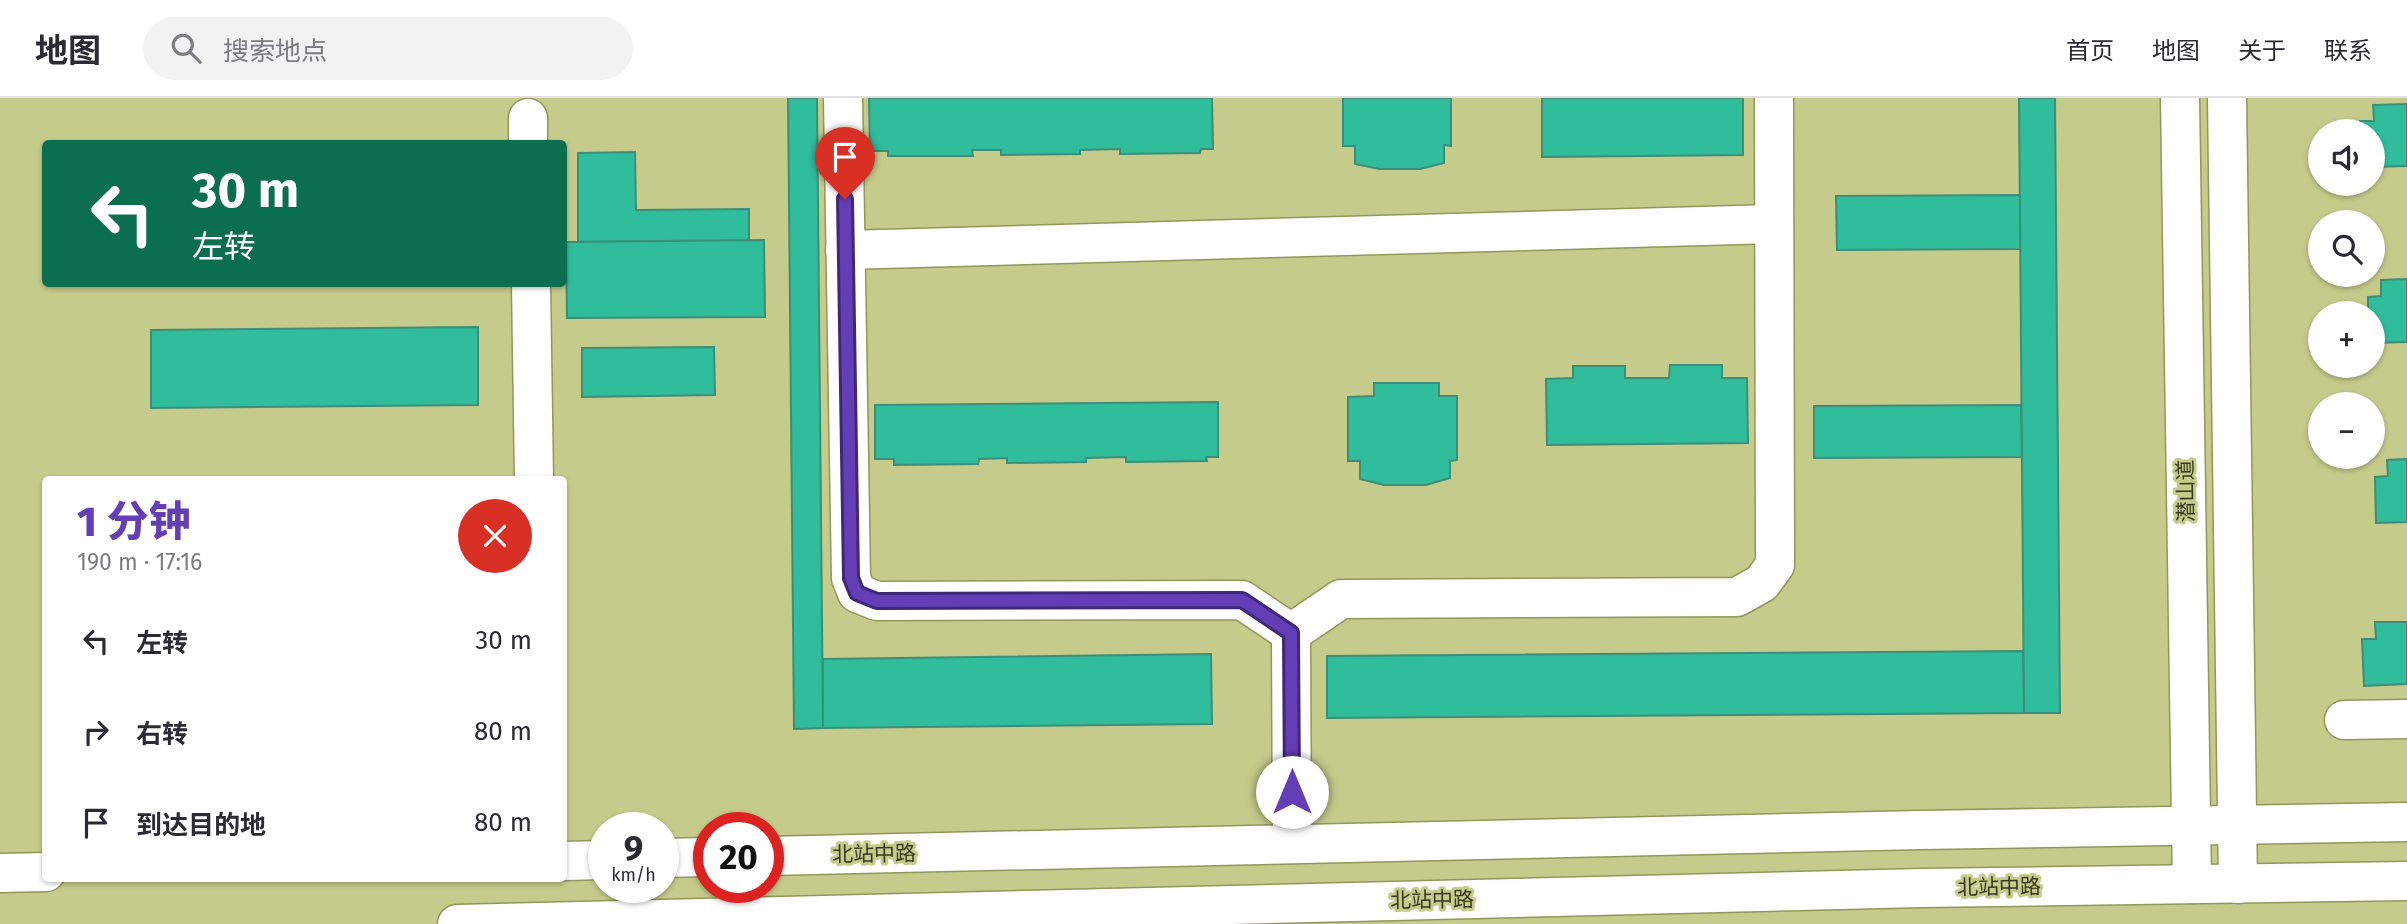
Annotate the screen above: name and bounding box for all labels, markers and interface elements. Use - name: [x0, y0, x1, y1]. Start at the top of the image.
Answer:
- search box: [143, 17, 633, 80]
- icon: search: [167, 29, 205, 67]
- text: 地图: [35, 31, 101, 71]
- text: 搜索地点: [223, 36, 327, 67]
- text: 首页: [2066, 37, 2114, 65]
- text: 地图: [2152, 37, 2200, 65]
- text: 关于: [2238, 37, 2286, 65]
- text: 联系: [2324, 37, 2372, 65]
- map controls: [2308, 119, 2385, 469]
- button: sound: [2308, 119, 2385, 196]
- pin: [815, 127, 875, 199]
- icon: arrive: [826, 138, 864, 176]
- text: 30 m: [192, 161, 299, 220]
- icon: left: [77, 168, 168, 259]
- button: search: [2308, 210, 2385, 287]
- text: 左转: [192, 228, 256, 266]
- button: +: [2308, 301, 2385, 378]
- button: −: [2308, 392, 2385, 469]
- street label: 潜山道: [2172, 459, 2200, 523]
- text: 1 分钟: [77, 497, 190, 547]
- button: close: [458, 499, 532, 573]
- text: 190 m · 17:16: [77, 548, 202, 576]
- icon: left: [77, 622, 115, 660]
- text: 30 m: [475, 625, 532, 656]
- text: 左转: [136, 628, 188, 659]
- icon: right: [77, 713, 115, 751]
- text: 80 m: [474, 716, 532, 747]
- text: 右转: [136, 719, 188, 750]
- position arrow: [1255, 755, 1329, 829]
- icon: arrive: [77, 804, 115, 842]
- text: 80 m: [474, 807, 532, 838]
- text: 到达目的地: [136, 810, 266, 841]
- speed limit sign: 20: [693, 812, 784, 903]
- text: 9: [624, 827, 643, 869]
- street label: 北站中路: [832, 840, 916, 868]
- text: km/h: [611, 864, 656, 886]
- street label: 北站中路: [1957, 873, 2041, 901]
- street label: 北站中路: [1390, 886, 1474, 914]

